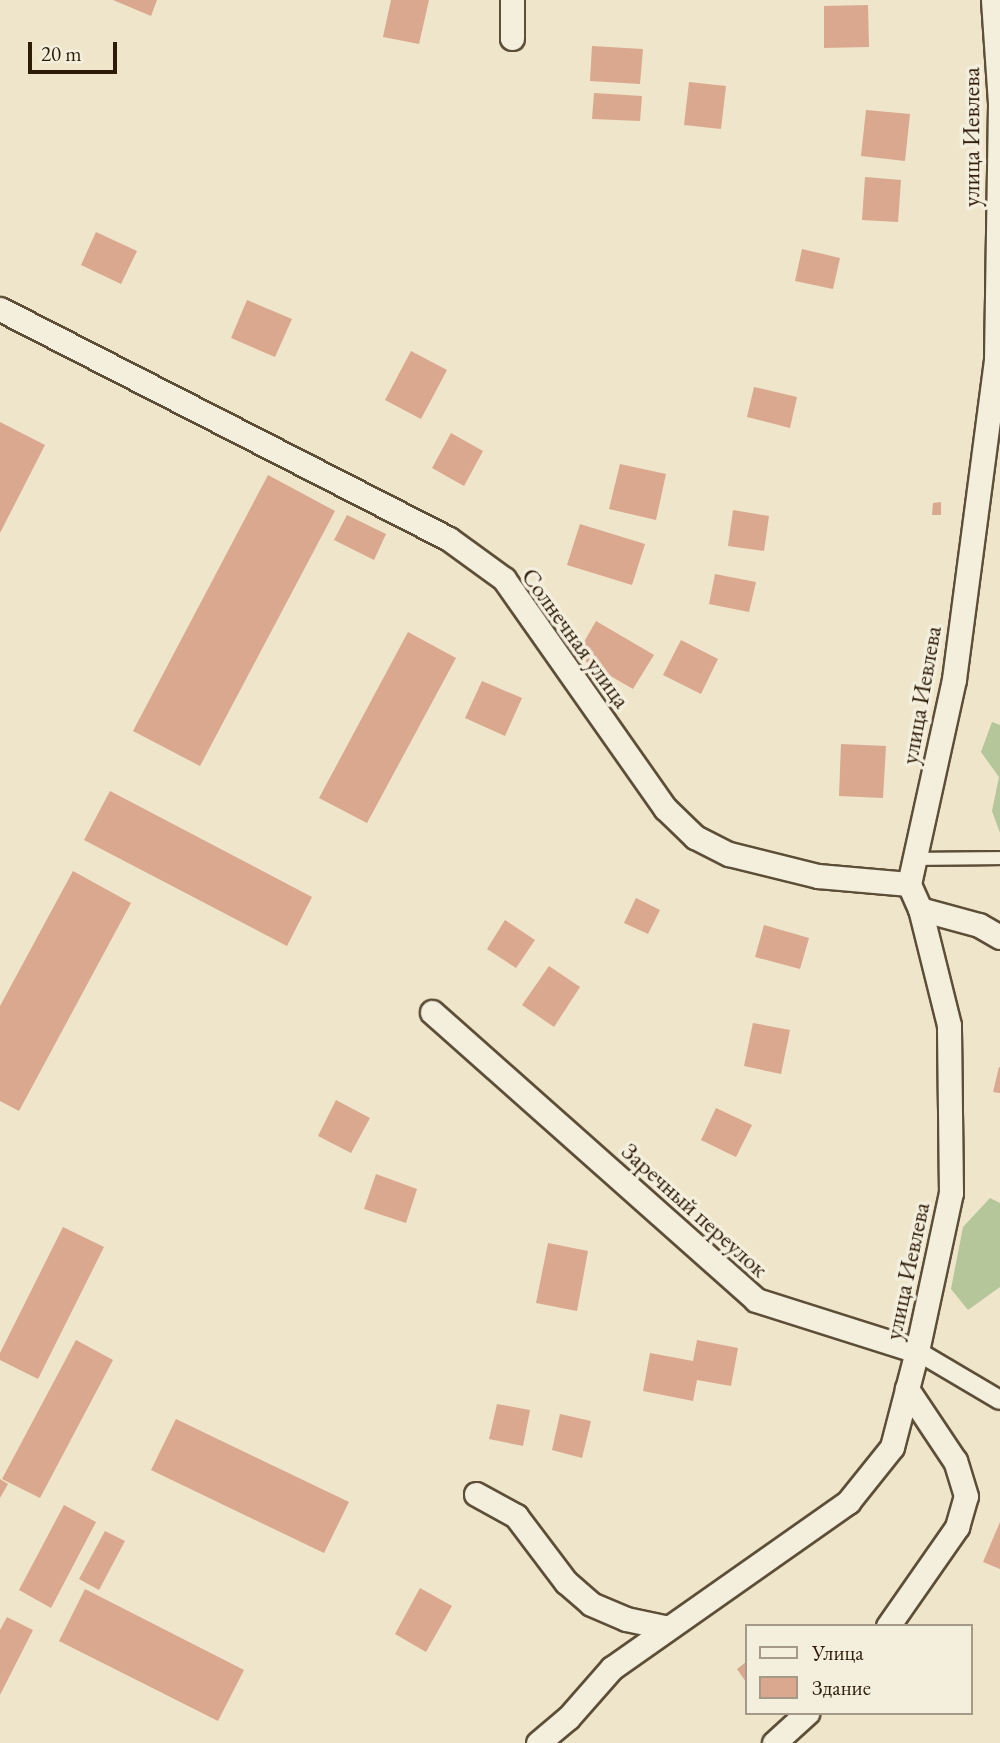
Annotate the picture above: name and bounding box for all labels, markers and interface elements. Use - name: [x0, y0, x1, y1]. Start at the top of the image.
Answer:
- scale bar: [32, 28, 121, 72]
- text: 20 m: [41, 40, 82, 67]
- street label: улица Иевлева: [957, 67, 985, 207]
- street label: Солнечная улица: [516, 562, 636, 714]
- street label: улица Иевлева: [895, 624, 947, 766]
- street label: Заречный переулок: [616, 1137, 774, 1283]
- street label: улица Иевлева: [878, 1200, 936, 1342]
- legend: [744, 1624, 972, 1715]
- text: Улица: [812, 1639, 864, 1666]
- text: Здание: [812, 1674, 871, 1701]

